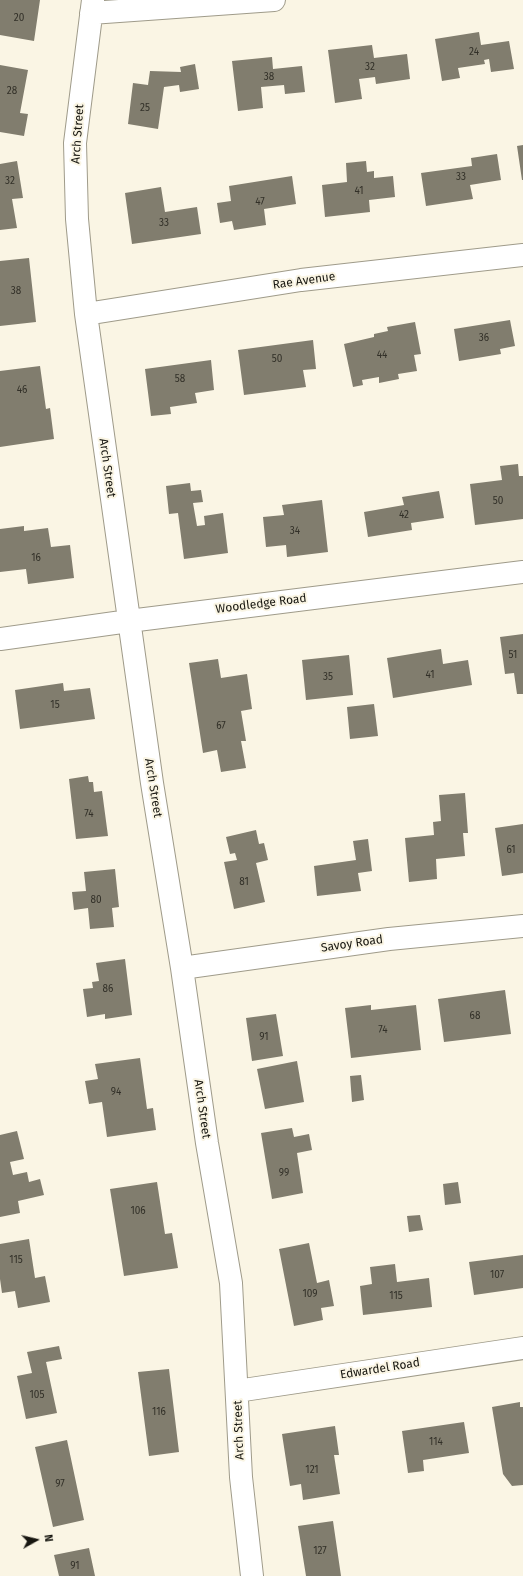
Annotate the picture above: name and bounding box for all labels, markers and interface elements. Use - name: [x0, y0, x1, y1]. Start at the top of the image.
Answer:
- house number: 20: [14, 12, 24, 24]
- house number: 24: [469, 46, 479, 58]
- house number: 32: [365, 61, 375, 73]
- house number: 38: [264, 71, 274, 83]
- house number: 28: [7, 85, 17, 97]
- house number: 25: [140, 102, 150, 114]
- street label: Arch Street: [69, 104, 87, 164]
- house number: 33: [456, 171, 466, 183]
- house number: 32: [5, 175, 15, 187]
- house number: 41: [354, 185, 364, 197]
- house number: 47: [255, 196, 265, 208]
- house number: 33: [159, 217, 169, 229]
- street label: Rae Avenue: [272, 269, 336, 293]
- house number: 38: [11, 285, 21, 297]
- house number: 36: [479, 332, 489, 344]
- house number: 44: [377, 349, 387, 361]
- house number: 50: [272, 353, 282, 365]
- house number: 58: [175, 373, 185, 385]
- house number: 46: [17, 384, 27, 396]
- street label: Arch Street: [96, 437, 118, 499]
- house number: 50: [493, 495, 503, 507]
- house number: 42: [399, 509, 409, 521]
- house number: 34: [290, 525, 300, 537]
- house number: 16: [31, 552, 41, 564]
- street label: Woodledge Road: [215, 591, 307, 617]
- house number: 51: [509, 649, 517, 661]
- house number: 41: [425, 669, 435, 681]
- house number: 35: [323, 671, 333, 683]
- house number: 15: [50, 699, 60, 711]
- house number: 67: [216, 720, 226, 732]
- street label: Arch Street: [141, 757, 165, 819]
- house number: 74: [84, 808, 94, 820]
- house number: 61: [506, 844, 516, 856]
- house number: 81: [239, 876, 249, 888]
- house number: 80: [90, 894, 102, 906]
- street label: Savoy Road: [320, 933, 384, 955]
- house number: 86: [103, 983, 113, 995]
- house number: 68: [470, 1010, 480, 1022]
- house number: 74: [378, 1024, 388, 1036]
- house number: 91: [259, 1031, 269, 1043]
- street label: Arch Street: [191, 1078, 213, 1140]
- house number: 94: [111, 1086, 121, 1098]
- house number: 99: [279, 1167, 289, 1179]
- house number: 106: [130, 1205, 146, 1217]
- house number: 115: [9, 1254, 23, 1266]
- house number: 107: [490, 1269, 504, 1281]
- house number: 109: [302, 1288, 318, 1300]
- house number: 115: [389, 1290, 403, 1302]
- street label: Edwardel Road: [339, 1356, 421, 1382]
- house number: 105: [30, 1389, 44, 1401]
- street label: Arch Street: [231, 1400, 247, 1460]
- house number: 116: [152, 1406, 166, 1418]
- house number: 114: [429, 1436, 443, 1448]
- house number: 121: [305, 1464, 319, 1476]
- house number: 97: [55, 1478, 65, 1490]
- north arrow: [16, 1520, 56, 1560]
- text: N: [41, 1534, 55, 1543]
- house number: 127: [313, 1545, 327, 1557]
- house number: 91: [70, 1560, 80, 1572]

